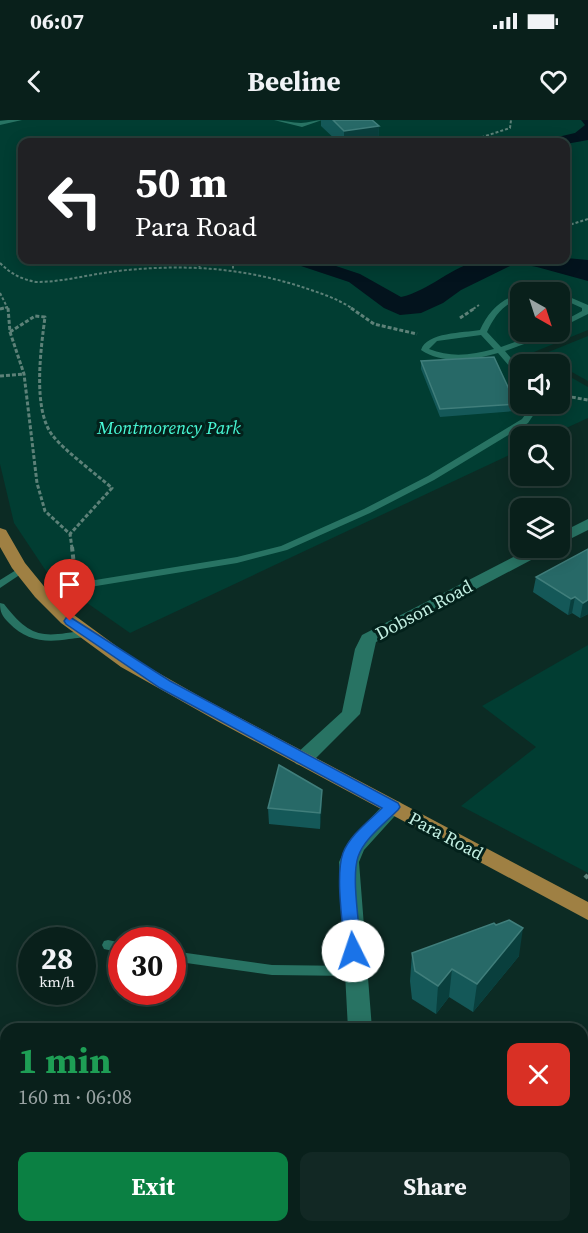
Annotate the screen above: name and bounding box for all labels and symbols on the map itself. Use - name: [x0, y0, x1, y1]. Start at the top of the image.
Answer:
- north arrow: [510, 282, 570, 342]
- park label: Montmorency Park: [96, 415, 241, 440]
- pin: [44, 559, 95, 621]
- street label: Dobson Road: [371, 574, 477, 646]
- street label: Para Road: [405, 805, 488, 866]
- position arrow: [321, 919, 385, 983]
- speed limit sign: 30: [108, 927, 186, 1005]

